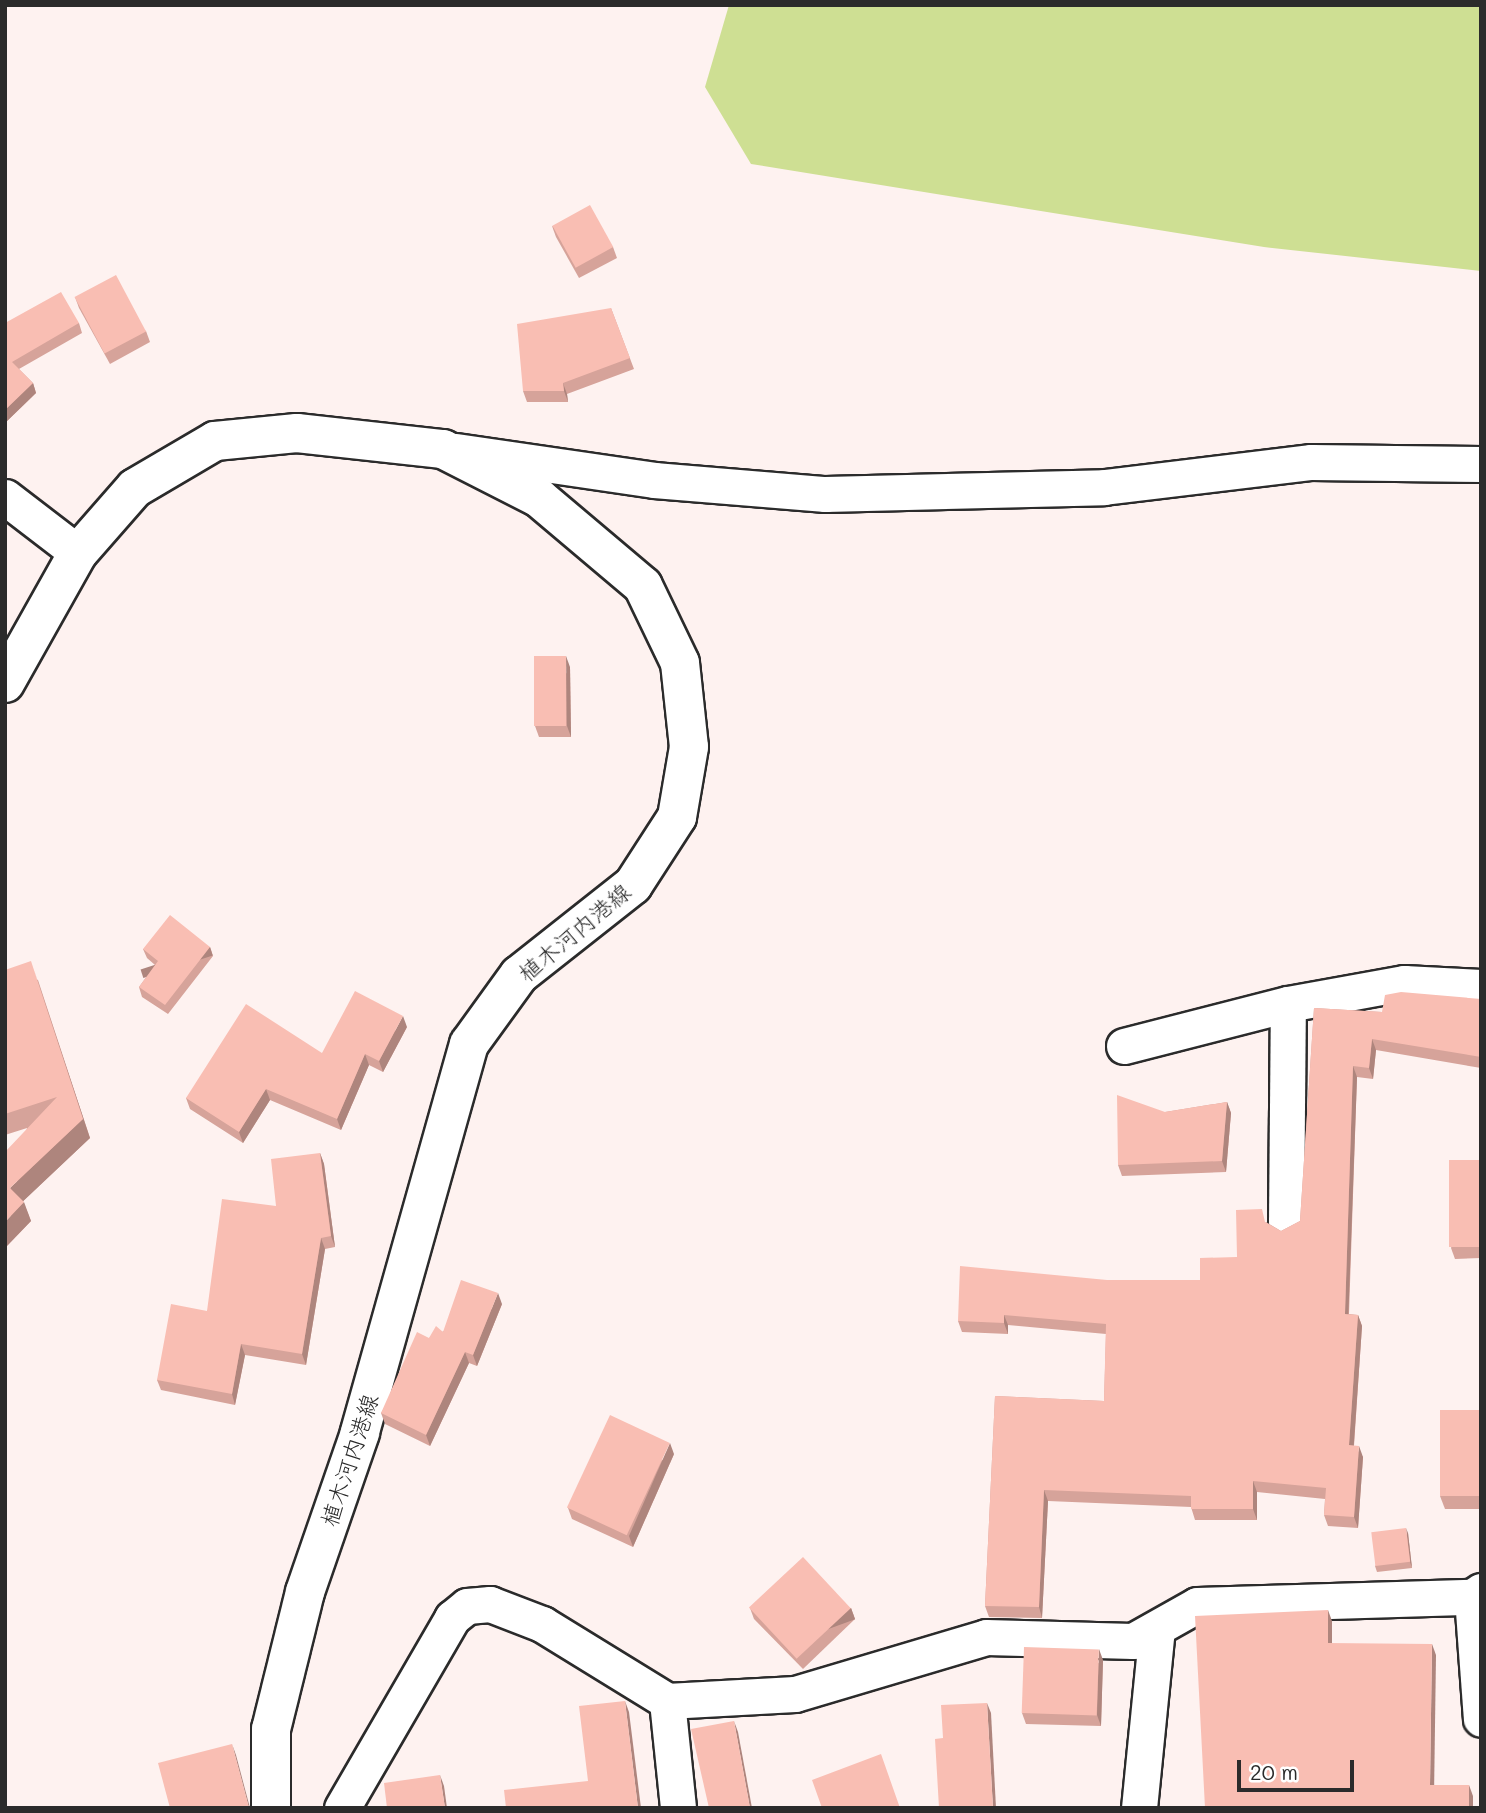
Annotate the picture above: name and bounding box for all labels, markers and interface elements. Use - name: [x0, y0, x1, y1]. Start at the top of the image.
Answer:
- street label: 植木河内港線: [512, 877, 636, 987]
- street label: 植木河内港線: [315, 1390, 383, 1530]
- scale bar: [1241, 1746, 1358, 1790]
- text: 20 m: [1250, 1758, 1298, 1785]

